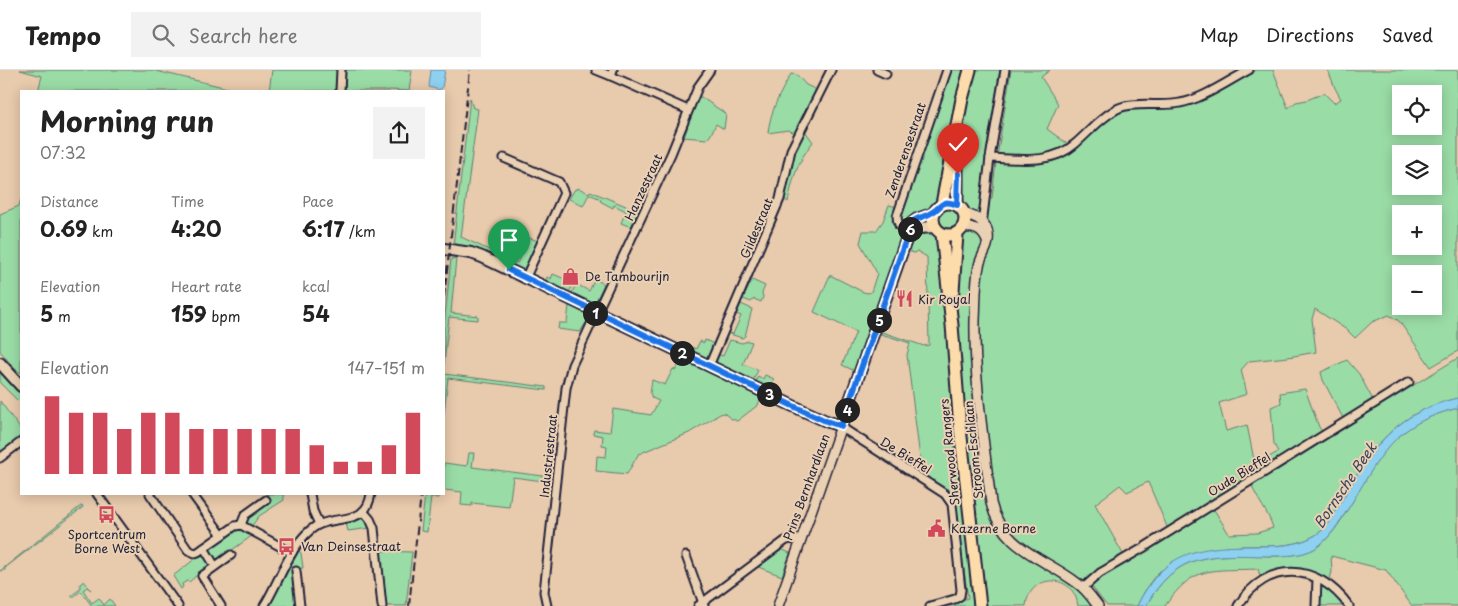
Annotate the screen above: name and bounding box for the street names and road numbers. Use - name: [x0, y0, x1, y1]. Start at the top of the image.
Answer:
- street label: Zenderensestraat: [880, 100, 930, 200]
- street label: Hanzestraat: [620, 150, 666, 223]
- street label: Gildestraat: [735, 195, 777, 261]
- street label: Sherwood Rangers: [934, 397, 964, 506]
- street label: Stroom-Eschlaan: [959, 400, 987, 500]
- street label: Industriestraat: [535, 413, 561, 499]
- street label: Prins Bernhardlaan: [778, 431, 834, 543]
- street label: De Bieffel: [877, 432, 935, 478]
- street label: Oude Bieffel: [1204, 448, 1274, 500]

